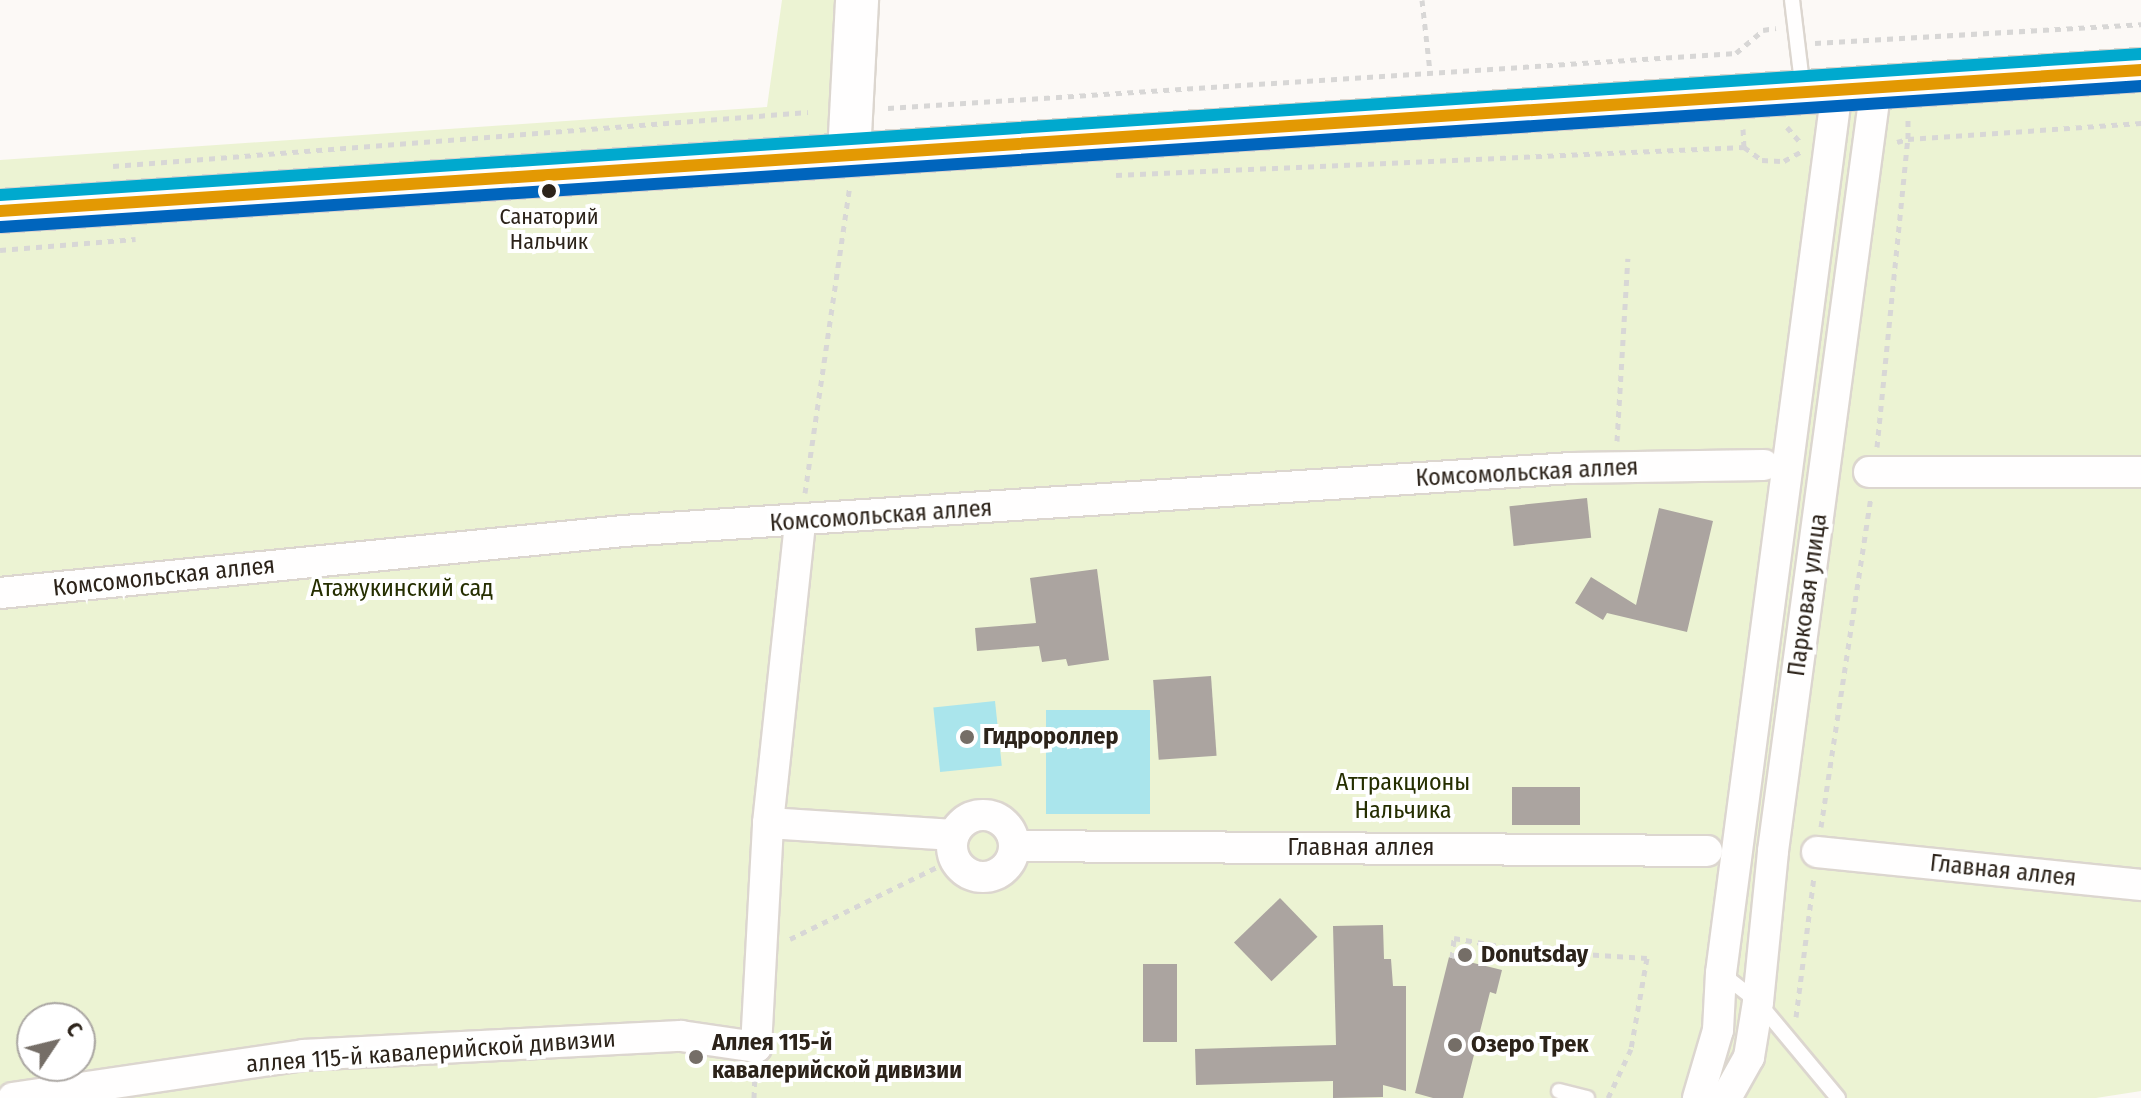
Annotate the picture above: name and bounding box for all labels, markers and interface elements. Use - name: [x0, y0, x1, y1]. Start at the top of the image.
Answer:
- marker: Санаторий Нальчик: [541, 183, 557, 199]
- place label: Санаторий Нальчик: [499, 203, 599, 254]
- street label: Комсомольская аллея: [1415, 453, 1639, 493]
- street label: Комсомольская аллея: [769, 494, 993, 538]
- street label: Парковая улица: [1782, 512, 1834, 678]
- street label: Комсомольская аллея: [52, 551, 276, 603]
- park label: Атажукинский сад: [311, 575, 493, 603]
- place label: Гидророллер: [983, 723, 1119, 751]
- marker: Гидророллер: [958, 728, 976, 746]
- park label: Аттракционы Нальчика: [1336, 769, 1470, 825]
- street label: Главная аллея: [1288, 834, 1434, 862]
- street label: Главная аллея: [1928, 849, 2078, 893]
- place label: Donutsday: [1481, 941, 1588, 969]
- marker: Donutsday: [1456, 946, 1474, 964]
- north arrow: [16, 1002, 96, 1082]
- text: С: [60, 1017, 89, 1042]
- street label: аллея 115-й кавалерийской дивизии: [245, 1025, 617, 1079]
- place label: Аллея 115-й кавалерийской дивизии: [712, 1029, 962, 1085]
- place label: Озеро Трек: [1471, 1031, 1589, 1059]
- marker: Озеро Трек: [1446, 1036, 1464, 1054]
- marker: Аллея 115-й кавалерийской дивизии: [687, 1048, 705, 1066]

